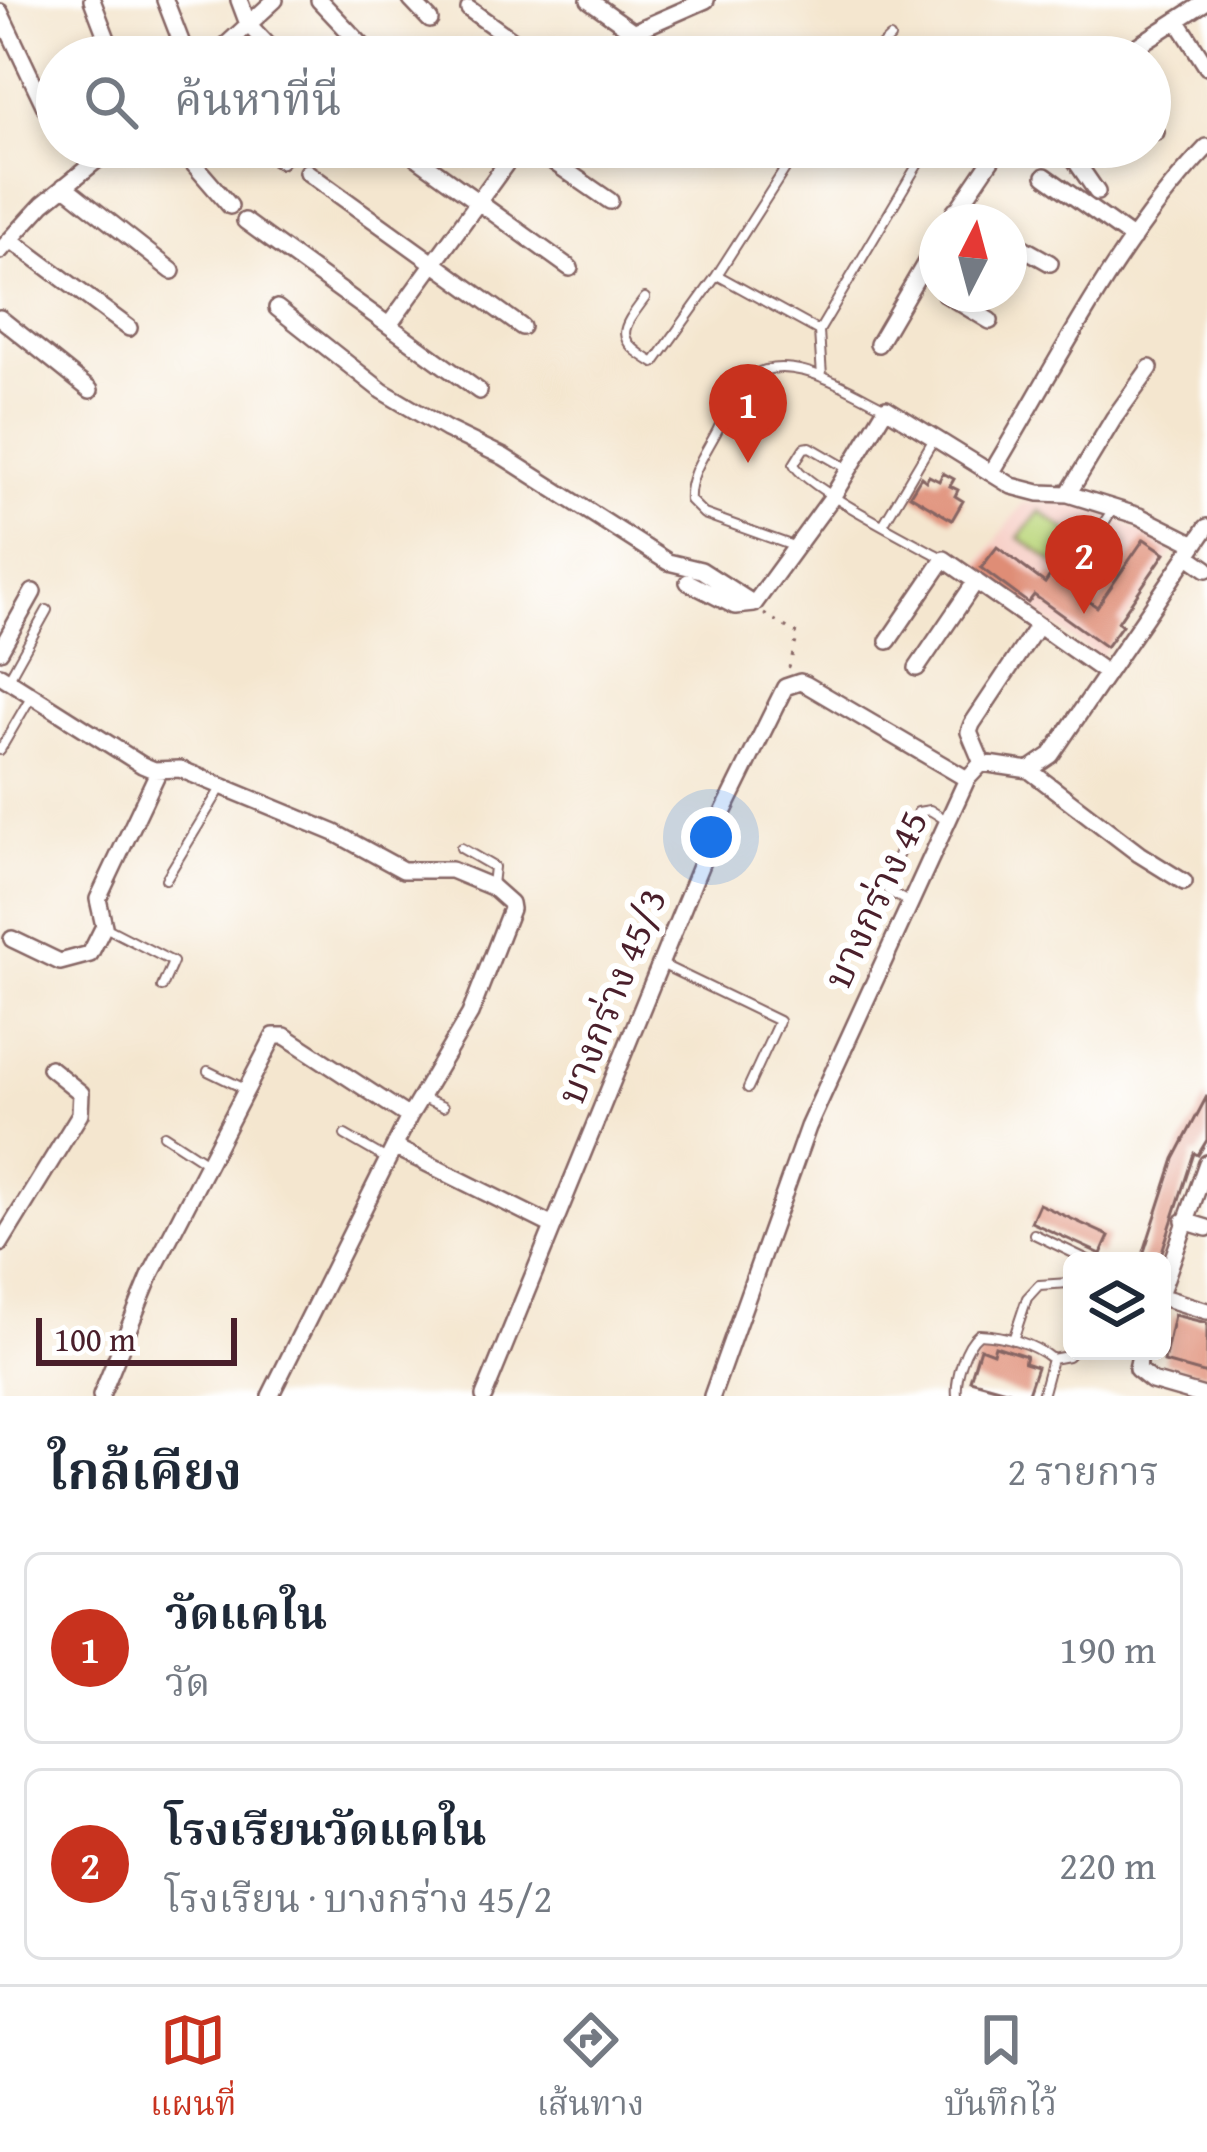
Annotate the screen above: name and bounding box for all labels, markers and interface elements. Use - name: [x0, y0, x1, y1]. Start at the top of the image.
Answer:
- search box: [36, 36, 1171, 168]
- text: ค้นหาที่นี่: [174, 66, 342, 131]
- icon: search: [78, 69, 144, 135]
- north arrow: [919, 204, 1027, 312]
- pin: 1: [709, 364, 787, 463]
- pin: 2: [1045, 515, 1123, 614]
- street label: บางกร่าง 45: [808, 800, 941, 997]
- your location: [681, 807, 741, 867]
- street label: บางกร่าง 45/3: [541, 879, 680, 1112]
- map controls: [1063, 1252, 1171, 1360]
- button: layers: [1063, 1252, 1171, 1360]
- scale bar: [36, 1312, 237, 1365]
- text: 100 m: [54, 1315, 136, 1363]
- text: ใกล้เคียง: [48, 1433, 242, 1508]
- text: 2 รายการ: [1007, 1442, 1159, 1499]
- text: วัดแคใน: [165, 1580, 327, 1645]
- text: 1: [80, 1620, 100, 1677]
- text: 190 m: [1059, 1620, 1156, 1677]
- text: วัด: [165, 1653, 210, 1710]
- text: โรงเรียนวัดแคใน: [165, 1796, 487, 1861]
- text: 2: [80, 1836, 100, 1893]
- text: 220 m: [1059, 1836, 1156, 1893]
- text: โรงเรียน · บางกร่าง 45/2: [165, 1869, 552, 1926]
- tab: แผนที่: [150, 2007, 237, 2133]
- tab: เส้นทาง: [537, 2007, 644, 2133]
- tab: บันทึกไว้: [944, 2007, 1057, 2133]

